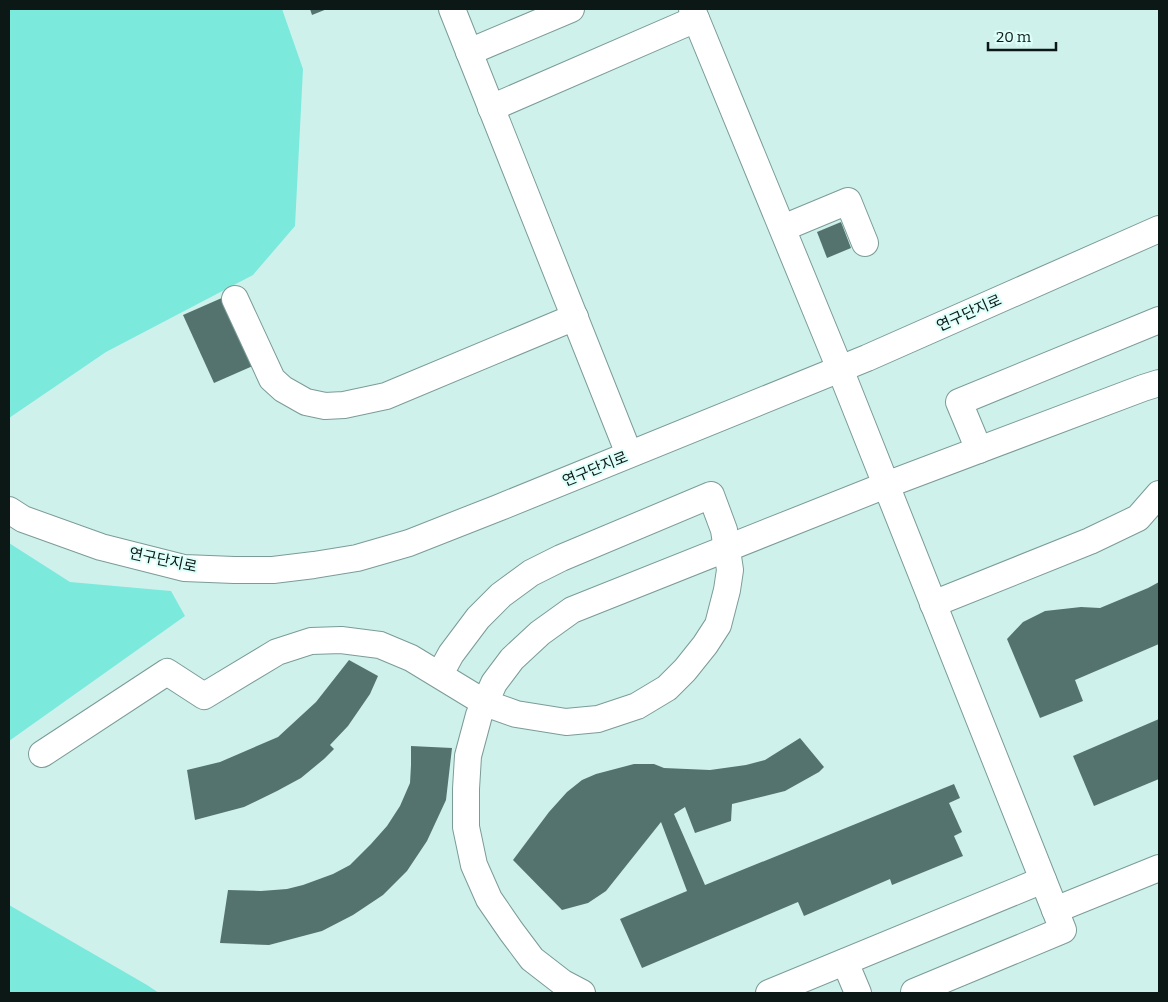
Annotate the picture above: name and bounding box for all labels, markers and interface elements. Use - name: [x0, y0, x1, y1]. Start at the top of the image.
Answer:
- scale bar: [988, 20, 1056, 52]
- text: 20 m: [996, 28, 1032, 46]
- street label: 연구단지로: [934, 291, 1004, 335]
- street label: 연구단지로: [560, 448, 630, 490]
- street label: 연구단지로: [127, 544, 199, 576]

